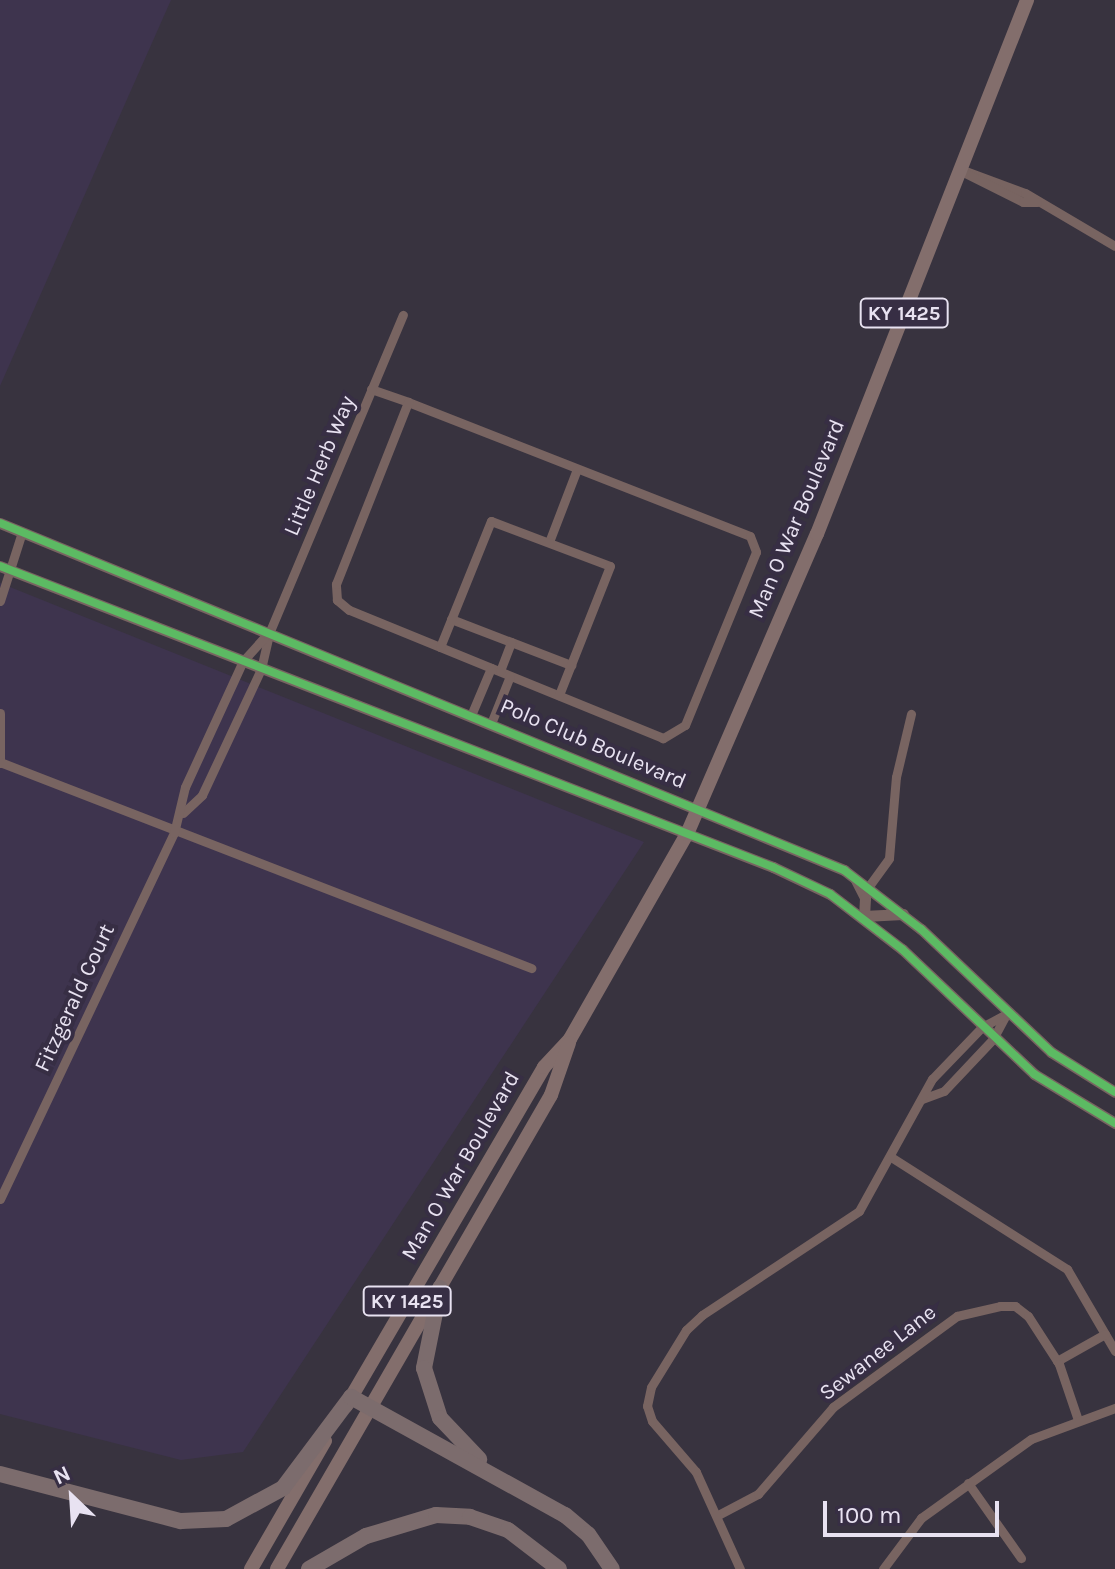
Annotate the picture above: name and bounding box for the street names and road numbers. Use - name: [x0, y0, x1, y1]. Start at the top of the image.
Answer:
- road number: KY 1425: [858, 297, 950, 329]
- street label: Little Herb Way: [279, 392, 361, 540]
- street label: Man O War Boulevard: [743, 416, 851, 622]
- street label: Polo Club Boulevard: [496, 693, 690, 795]
- street label: Fitzgerald Court: [29, 920, 121, 1076]
- street label: Man O War Boulevard: [396, 1067, 526, 1265]
- road number: KY 1425: [361, 1285, 453, 1317]
- street label: Sewanee Lane: [814, 1299, 942, 1407]

